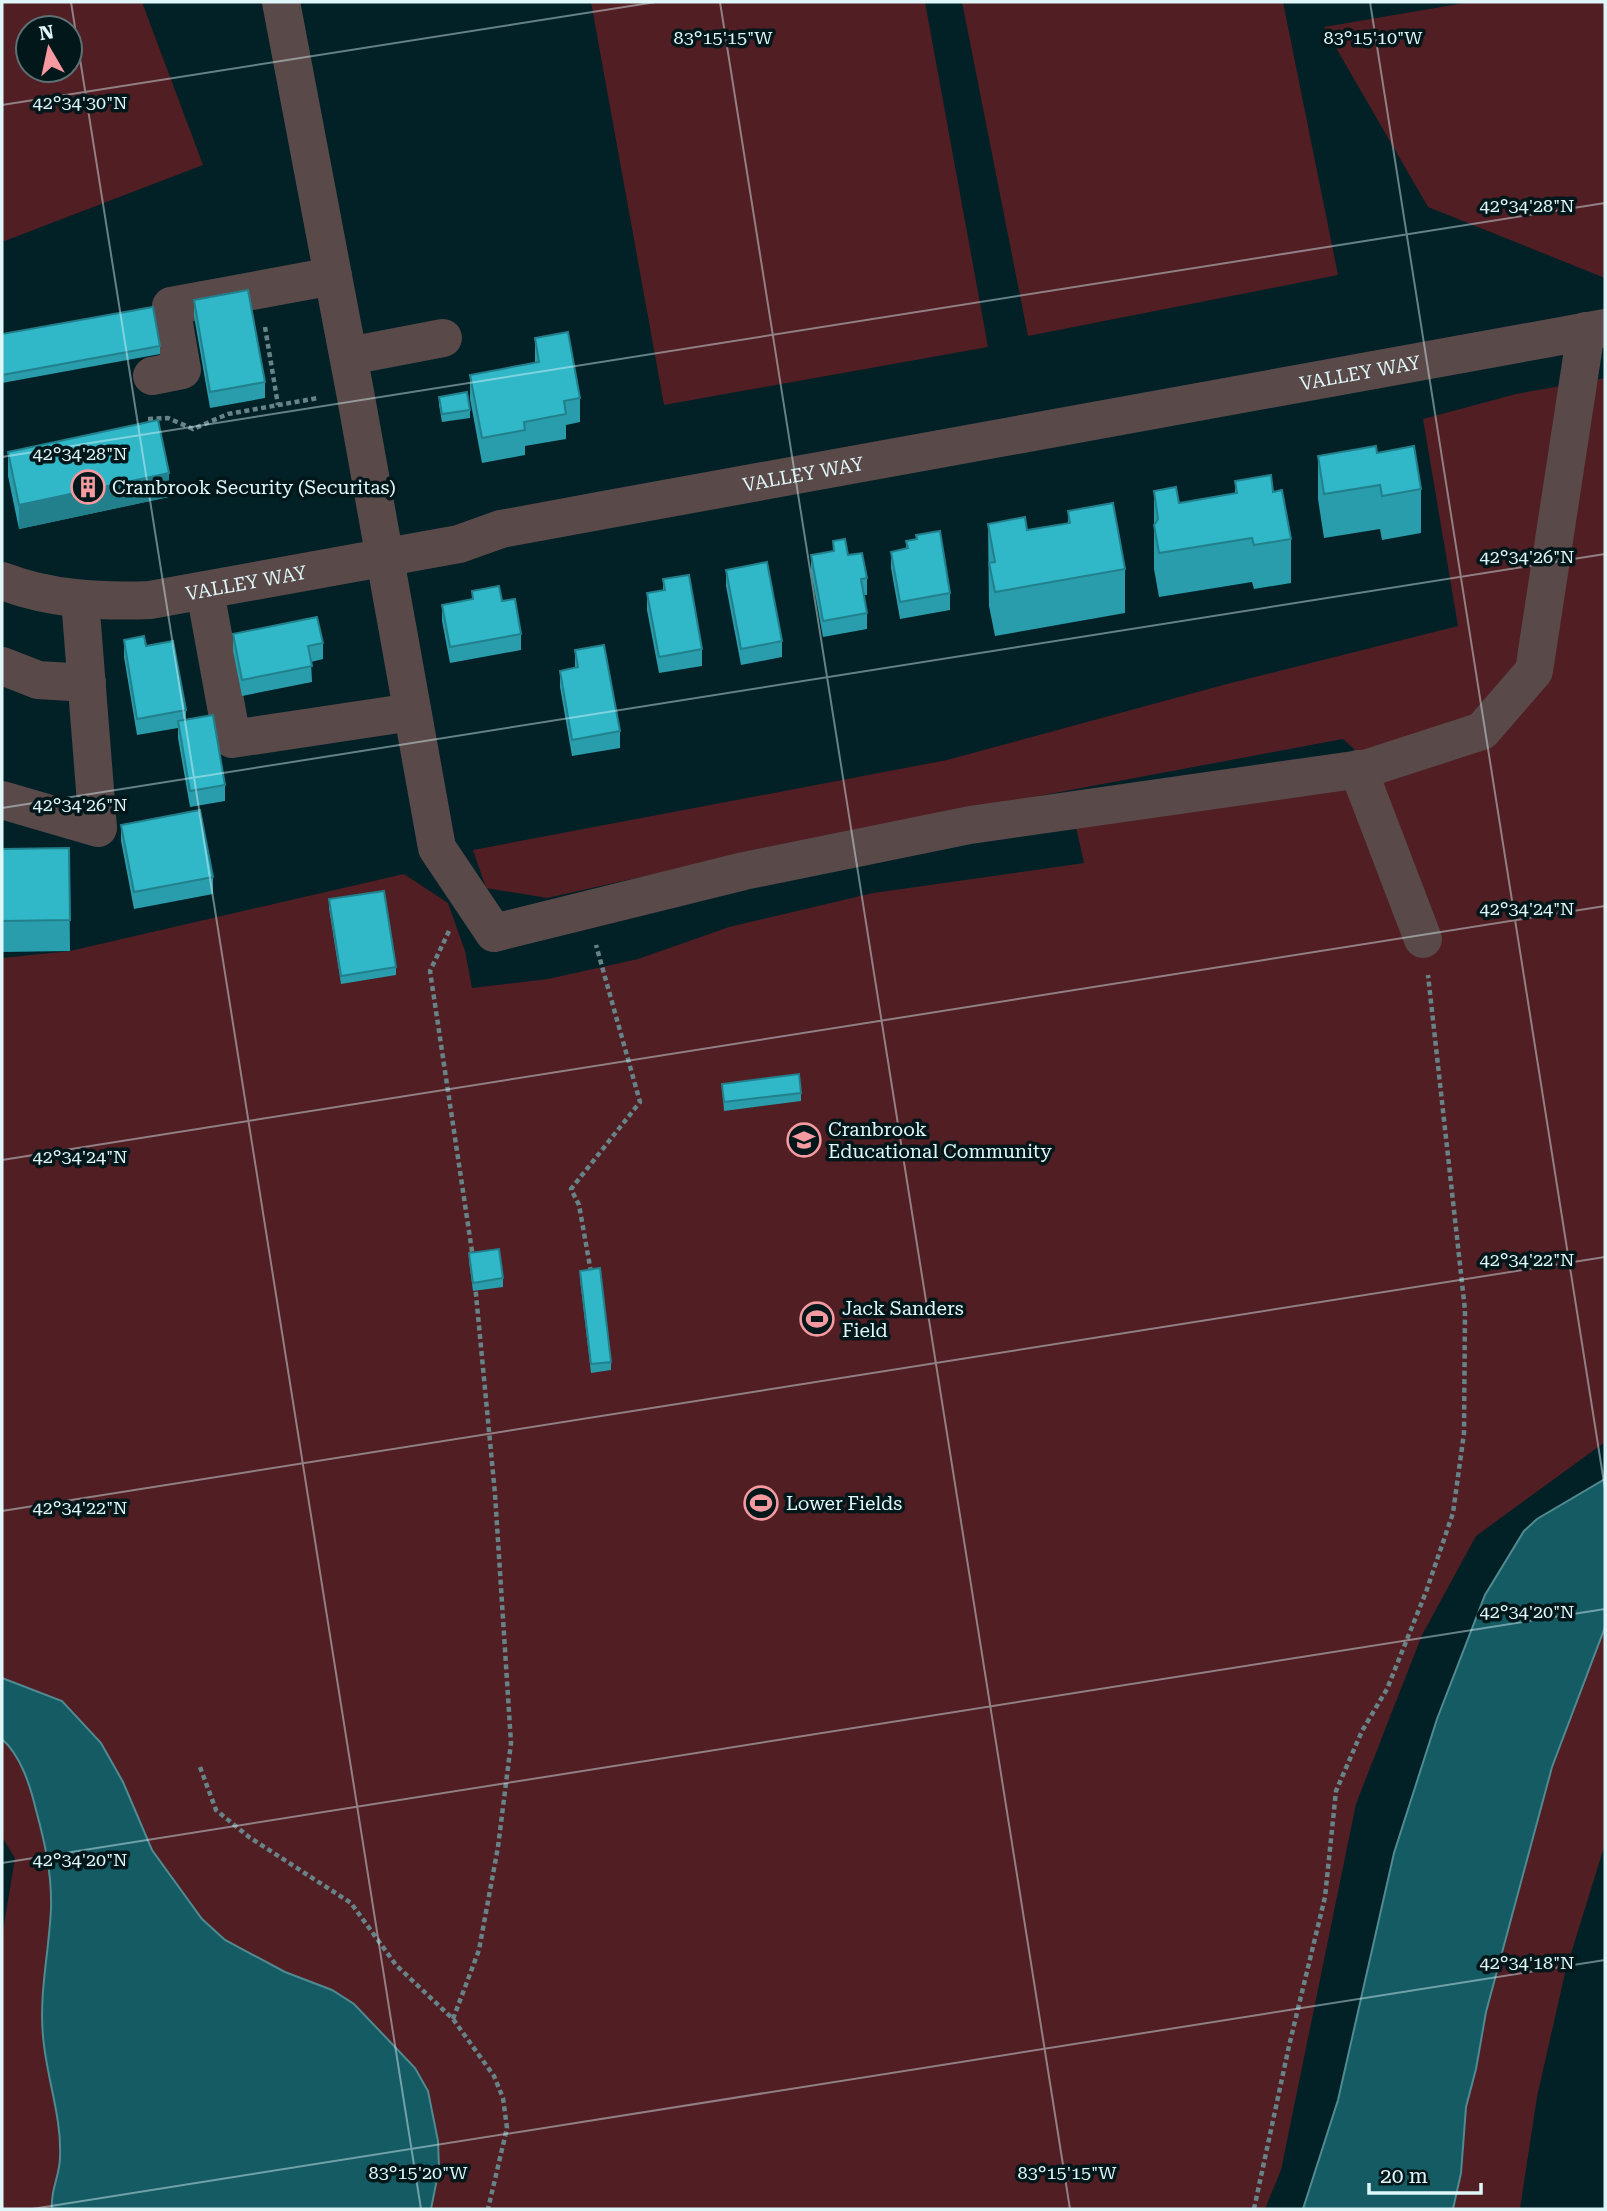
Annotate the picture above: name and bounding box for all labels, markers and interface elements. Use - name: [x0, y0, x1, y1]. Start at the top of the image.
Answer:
- north arrow: [14, 14, 84, 84]
- text: N: [37, 20, 56, 45]
- text: 83°15'15"W: [674, 27, 773, 48]
- text: 83°15'10"W: [1324, 27, 1423, 48]
- text: 42°34'30"N: [33, 92, 127, 113]
- text: 42°34'28"N: [1480, 195, 1574, 216]
- street label: VALLEY WAY: [1298, 350, 1422, 395]
- text: 42°34'28"N: [33, 443, 127, 464]
- street label: VALLEY WAY: [741, 452, 866, 496]
- building icon: Cranbrook Security (Securitas): [69, 468, 107, 506]
- place label: Cranbrook Security (Securitas): [112, 476, 396, 499]
- text: 42°34'26"N: [1480, 546, 1574, 567]
- street label: VALLEY WAY: [184, 560, 309, 605]
- text: 42°34'26"N: [33, 794, 127, 815]
- text: 42°34'24"N: [1480, 898, 1574, 919]
- place label: Cranbrook Educational Community: [828, 1118, 1052, 1163]
- school or university icon: Cranbrook Educational Community: [785, 1121, 823, 1159]
- text: 42°34'24"N: [33, 1146, 127, 1167]
- text: 42°34'22"N: [1480, 1249, 1574, 1270]
- place label: Jack Sanders Field: [842, 1297, 964, 1342]
- sports icon: Jack Sanders Field: [798, 1300, 836, 1338]
- sports icon: Lower Fields: [742, 1484, 780, 1522]
- place label: Lower Fields: [786, 1492, 902, 1515]
- text: 42°34'22"N: [33, 1497, 127, 1518]
- text: 42°34'20"N: [1480, 1601, 1574, 1622]
- text: 42°34'20"N: [33, 1849, 127, 1870]
- text: 42°34'18"N: [1480, 1952, 1574, 1973]
- scale bar: [1369, 2152, 1481, 2196]
- text: 83°15'20"W: [369, 2162, 468, 2183]
- text: 83°15'15"W: [1018, 2162, 1117, 2183]
- text: 20 m: [1380, 2164, 1428, 2188]

